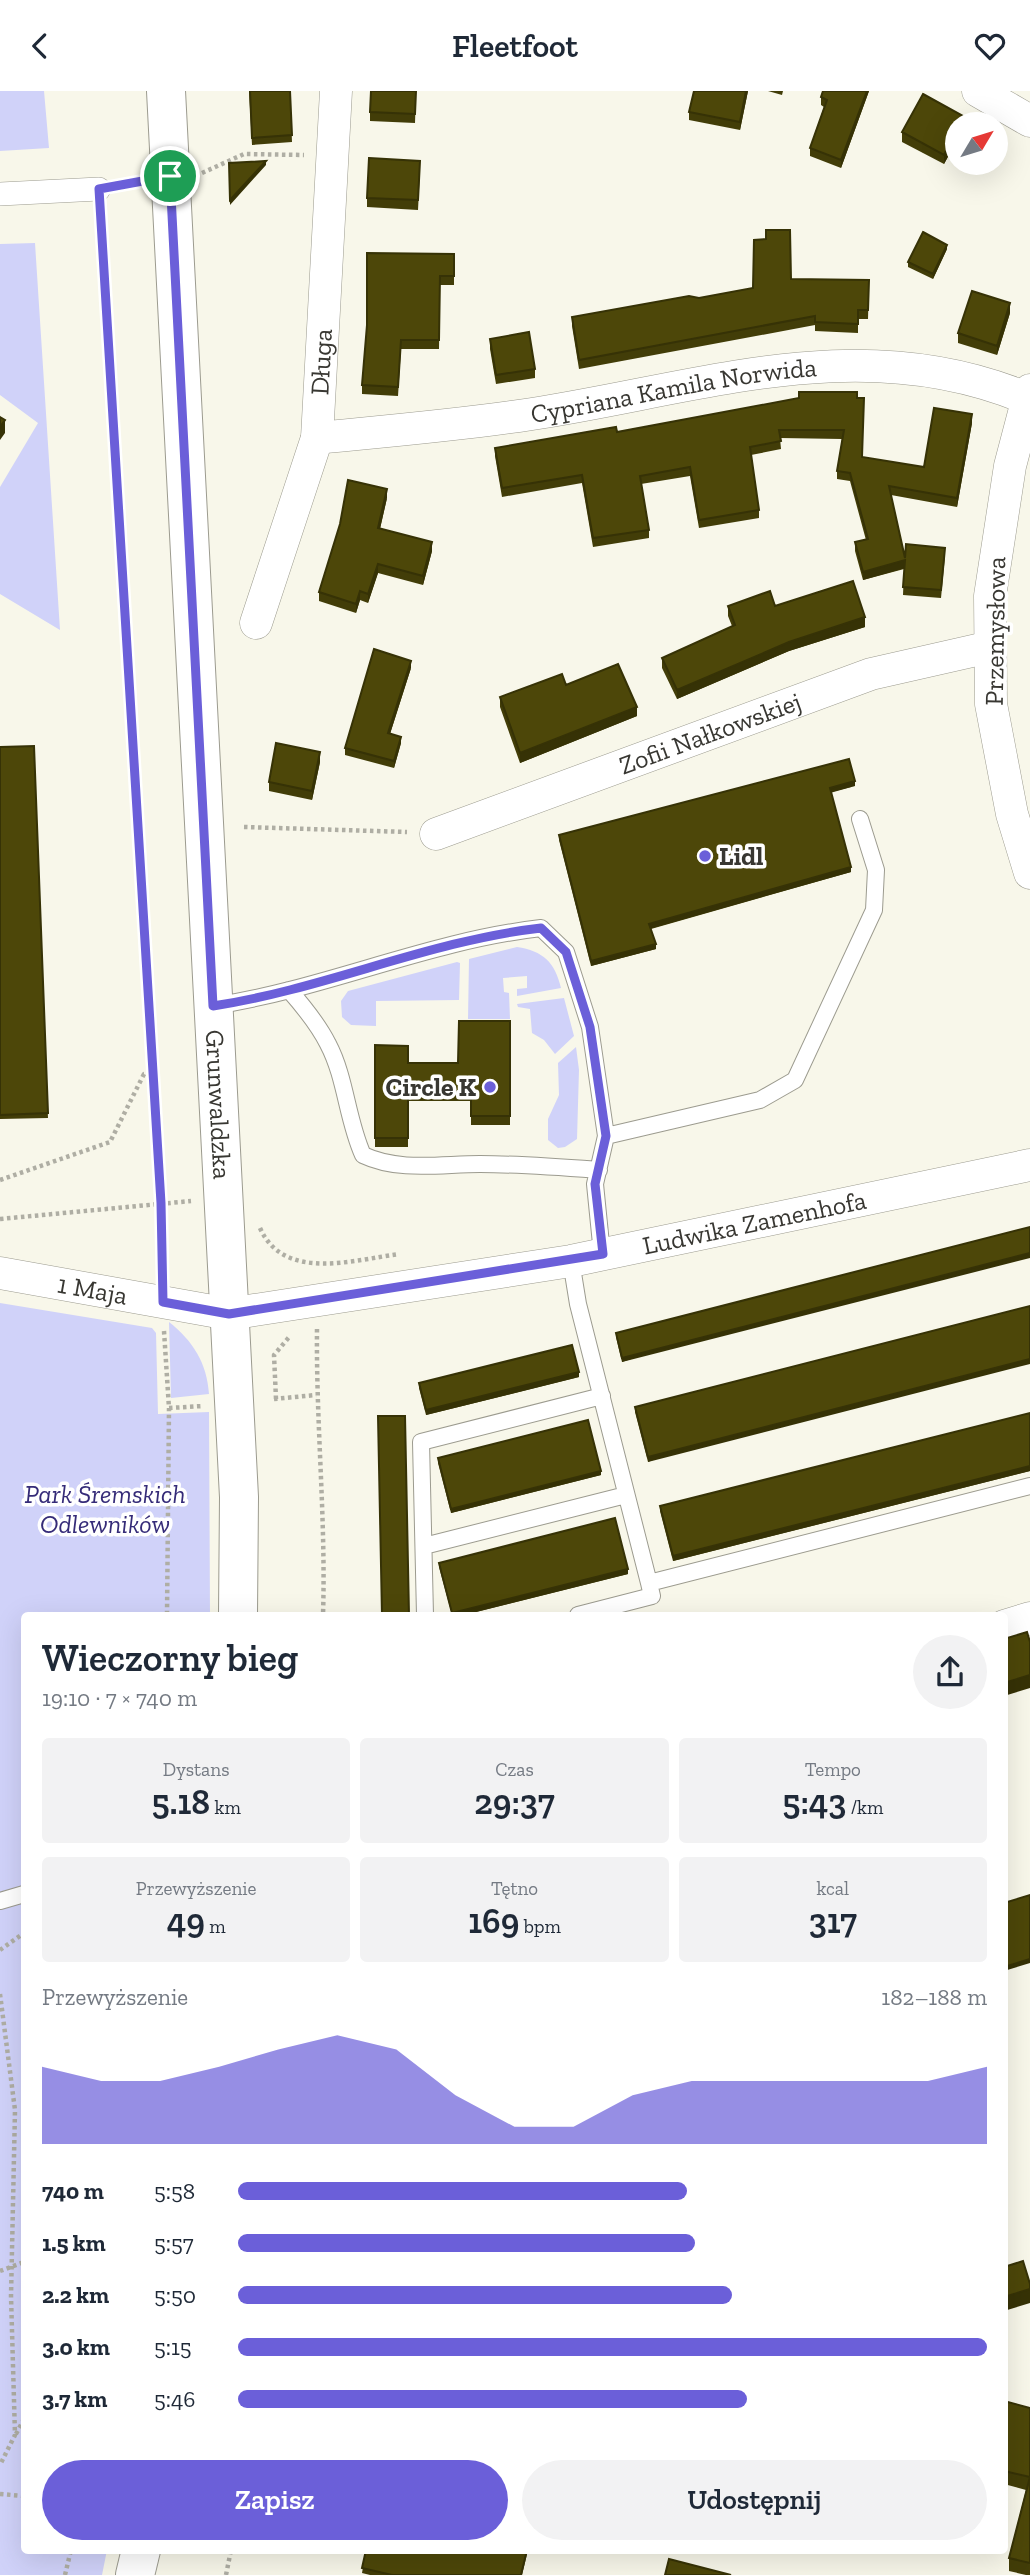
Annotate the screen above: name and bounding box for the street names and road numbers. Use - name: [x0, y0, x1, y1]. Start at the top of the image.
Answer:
- street label: Długa: [303, 327, 339, 396]
- street label: Cypriana Kamila Norwida: [528, 351, 818, 430]
- street label: Przemysłowa: [978, 556, 1012, 706]
- street label: Zofii Nałkowskiej: [615, 685, 805, 781]
- street label: Grunwaldzka: [199, 1029, 239, 1181]
- street label: Ludwika Zamenhofa: [640, 1184, 869, 1262]
- street label: 1 Maja: [55, 1268, 130, 1312]

